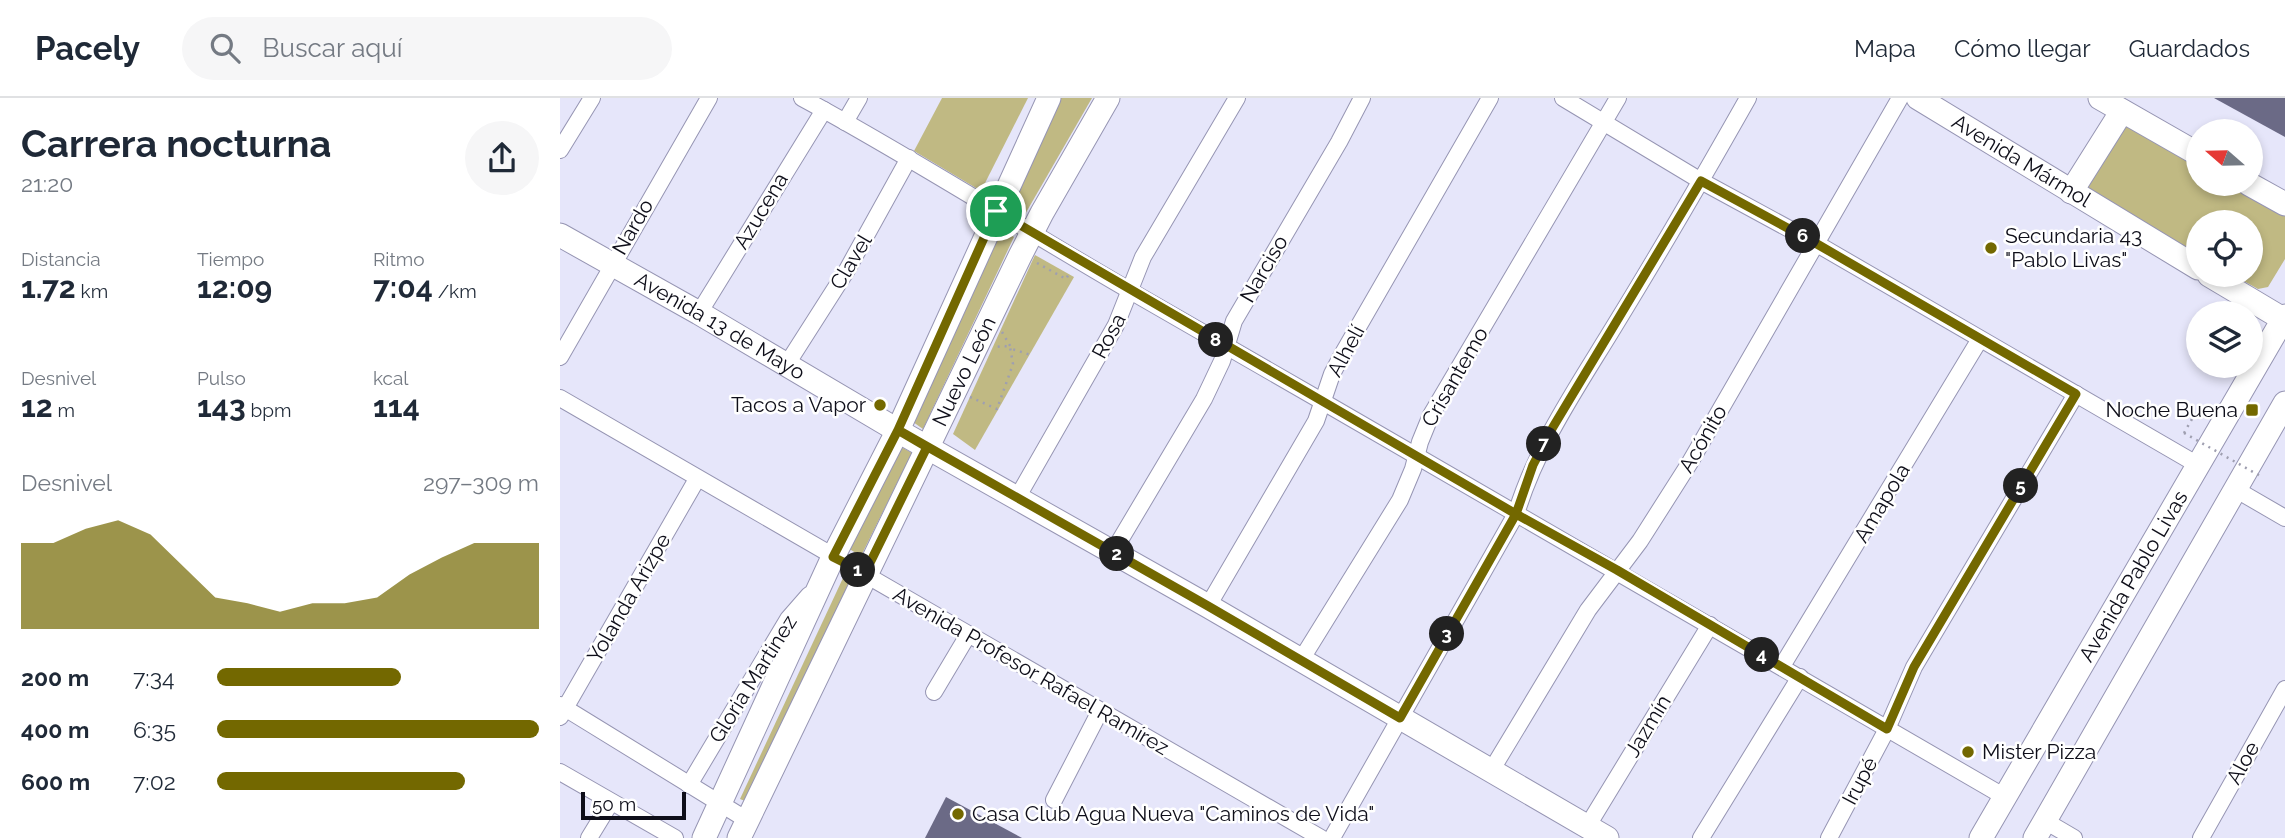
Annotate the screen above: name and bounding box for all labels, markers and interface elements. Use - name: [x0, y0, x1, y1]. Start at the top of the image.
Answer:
- search box: [182, 17, 672, 80]
- text: Pacely: [35, 29, 140, 68]
- icon: search: [206, 29, 244, 67]
- text: Buscar aquí: [262, 33, 403, 63]
- text: Mapa: [1854, 34, 1916, 63]
- text: Cómo llegar: [1954, 34, 2091, 63]
- text: Guardados: [2129, 34, 2250, 63]
- street label: Avenida Mármol: [1948, 109, 2096, 212]
- north arrow: [2186, 119, 2263, 196]
- map controls: [2186, 119, 2263, 378]
- text: Carrera nocturna: [21, 121, 331, 166]
- button: share: [465, 121, 539, 195]
- street label: Azucena: [728, 168, 793, 253]
- text: 21:20: [21, 170, 73, 197]
- pin: [966, 181, 1026, 241]
- icon: arrive: [977, 192, 1015, 230]
- street label: Nardo: [607, 194, 658, 259]
- button: locate: [2186, 210, 2263, 287]
- pin: 6: [1786, 218, 1820, 254]
- place label: Secundaria 43 "Pablo Livas": [2005, 223, 2142, 272]
- text: 6: [1797, 224, 1808, 246]
- street label: Clavel: [824, 229, 877, 294]
- street label: Narciso: [1234, 231, 1293, 307]
- marker: Secundaria 43 "Pablo Livas": [1983, 240, 1999, 256]
- text: Distancia: [21, 248, 101, 270]
- text: Tiempo: [197, 248, 264, 270]
- text: Ritmo: [373, 248, 425, 270]
- street label: Avenida 13 de Mayo: [631, 267, 810, 385]
- text: 1.72: [21, 270, 76, 305]
- text: 12:09: [197, 270, 272, 305]
- text: 7:04: [373, 270, 433, 305]
- text: km: [76, 280, 108, 302]
- text: /km: [433, 280, 477, 302]
- button: layers: [2186, 301, 2263, 378]
- street label: Rosa: [1086, 309, 1131, 363]
- street label: Nuevo León: [927, 313, 1001, 430]
- street label: Alhelí: [1322, 320, 1370, 381]
- pin: 8: [1198, 322, 1234, 358]
- street label: Crisantemo: [1416, 322, 1493, 431]
- text: 8: [1210, 328, 1221, 350]
- text: Desnivel: [21, 367, 96, 389]
- text: Pulso: [197, 367, 246, 389]
- text: kcal: [373, 367, 409, 389]
- text: 12: [21, 389, 53, 424]
- text: 143: [197, 389, 246, 424]
- text: 114: [373, 389, 420, 424]
- place label: Tacos a Vapor: [731, 392, 867, 417]
- marker: Tacos a Vapor: [872, 397, 888, 413]
- place label: Noche Buena: [2106, 397, 2238, 422]
- text: m: [53, 399, 75, 421]
- text: bpm: [246, 399, 291, 421]
- street label: Acónito: [1673, 400, 1732, 477]
- marker: Noche Buena: [2244, 402, 2260, 418]
- pin: 7: [1527, 426, 1562, 462]
- text: 7: [1538, 432, 1549, 454]
- street label: Amapola: [1848, 459, 1915, 547]
- pin: 5: [2004, 468, 2038, 504]
- text: Desnivel: [21, 469, 112, 496]
- text: 297–309 m: [423, 469, 539, 496]
- text: 5: [2015, 474, 2026, 496]
- street label: Avenida Pablo Livas: [2074, 486, 2193, 666]
- street label: Yolanda Arizpe: [582, 529, 676, 667]
- pin: 2: [1100, 536, 1134, 572]
- text: 2: [1111, 542, 1122, 564]
- pin: 1: [840, 552, 876, 588]
- text: 1: [853, 558, 862, 580]
- street label: Avenida Profesor Rafael Ramírez: [889, 581, 1173, 760]
- street label: Gloria Martinez: [703, 610, 802, 747]
- pin: 3: [1430, 616, 1464, 652]
- text: 3: [1441, 622, 1452, 644]
- pin: 4: [1744, 638, 1780, 672]
- text: 4: [1756, 643, 1767, 665]
- text: 200 m: [21, 664, 89, 691]
- text: 7:34: [133, 664, 174, 691]
- street label: Jazmín: [1619, 690, 1676, 761]
- text: 400 m: [21, 716, 89, 743]
- text: 6:35: [133, 716, 176, 743]
- street label: Aloe: [2221, 737, 2264, 788]
- place label: Mister Pizza: [1982, 739, 2096, 764]
- marker: Mister Pizza: [1960, 744, 1976, 760]
- street label: Irupé: [1837, 753, 1882, 809]
- text: 600 m: [21, 768, 90, 795]
- text: 7:02: [133, 768, 176, 795]
- scale bar: [581, 789, 686, 821]
- text: 50 m: [592, 793, 636, 815]
- place label: Casa Club Agua Nueva "Caminos de Vida": [972, 801, 1374, 826]
- marker: Casa Club Agua Nueva "Caminos de Vida": [950, 806, 966, 822]

